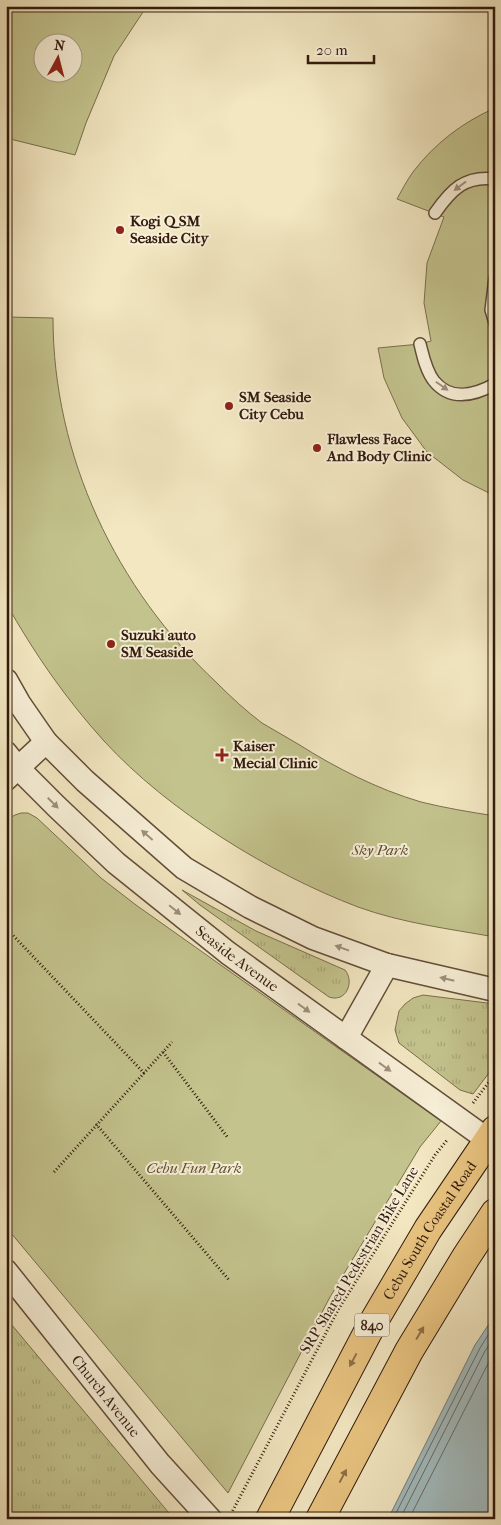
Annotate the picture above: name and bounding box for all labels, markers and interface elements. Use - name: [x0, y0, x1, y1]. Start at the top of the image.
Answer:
- north arrow: [32, 32, 82, 82]
- scale bar: [308, 32, 375, 64]
- text: N: [53, 37, 66, 55]
- text: 20 m: [316, 41, 348, 59]
- one-way arrow: [453, 181, 467, 191]
- place label: Kogi Q SM Seaside City: [130, 212, 209, 247]
- marker: Kogi Q SM Seaside City: [114, 224, 126, 236]
- one-way arrow: [435, 381, 448, 391]
- place label: SM Seaside City Cebu: [239, 388, 312, 423]
- marker: SM Seaside City Cebu: [223, 400, 235, 412]
- place label: Flawless Face And Body Clinic: [326, 430, 432, 465]
- marker: Flawless Face And Body Clinic: [311, 442, 323, 454]
- place label: Suzuki auto SM Seaside: [121, 626, 196, 661]
- marker: Suzuki auto SM Seaside: [105, 638, 117, 650]
- place label: Kaiser Mecial Clinic: [232, 737, 318, 772]
- marker: Kaiser Mecial Clinic: [215, 748, 229, 762]
- one-way arrow: [47, 797, 59, 809]
- one-way arrow: [141, 830, 154, 841]
- park label: Sky Park: [351, 841, 408, 859]
- one-way arrow: [168, 905, 181, 916]
- street label: Seaside Avenue: [192, 922, 283, 996]
- one-way arrow: [334, 944, 349, 951]
- one-way arrow: [440, 975, 455, 983]
- one-way arrow: [297, 1003, 311, 1013]
- one-way arrow: [378, 1062, 392, 1072]
- street label: Cebu South Coastal Road: [379, 1157, 481, 1303]
- park label: Cebu Fun Park: [146, 1159, 242, 1177]
- street label: SRP Shared Pedestrian Bike Lane: [296, 1162, 423, 1357]
- road number: 840: [354, 1314, 390, 1336]
- one-way arrow: [416, 1326, 425, 1339]
- street label: Church Avenue: [68, 1351, 144, 1441]
- one-way arrow: [349, 1353, 357, 1368]
- one-way arrow: [339, 1468, 347, 1483]

